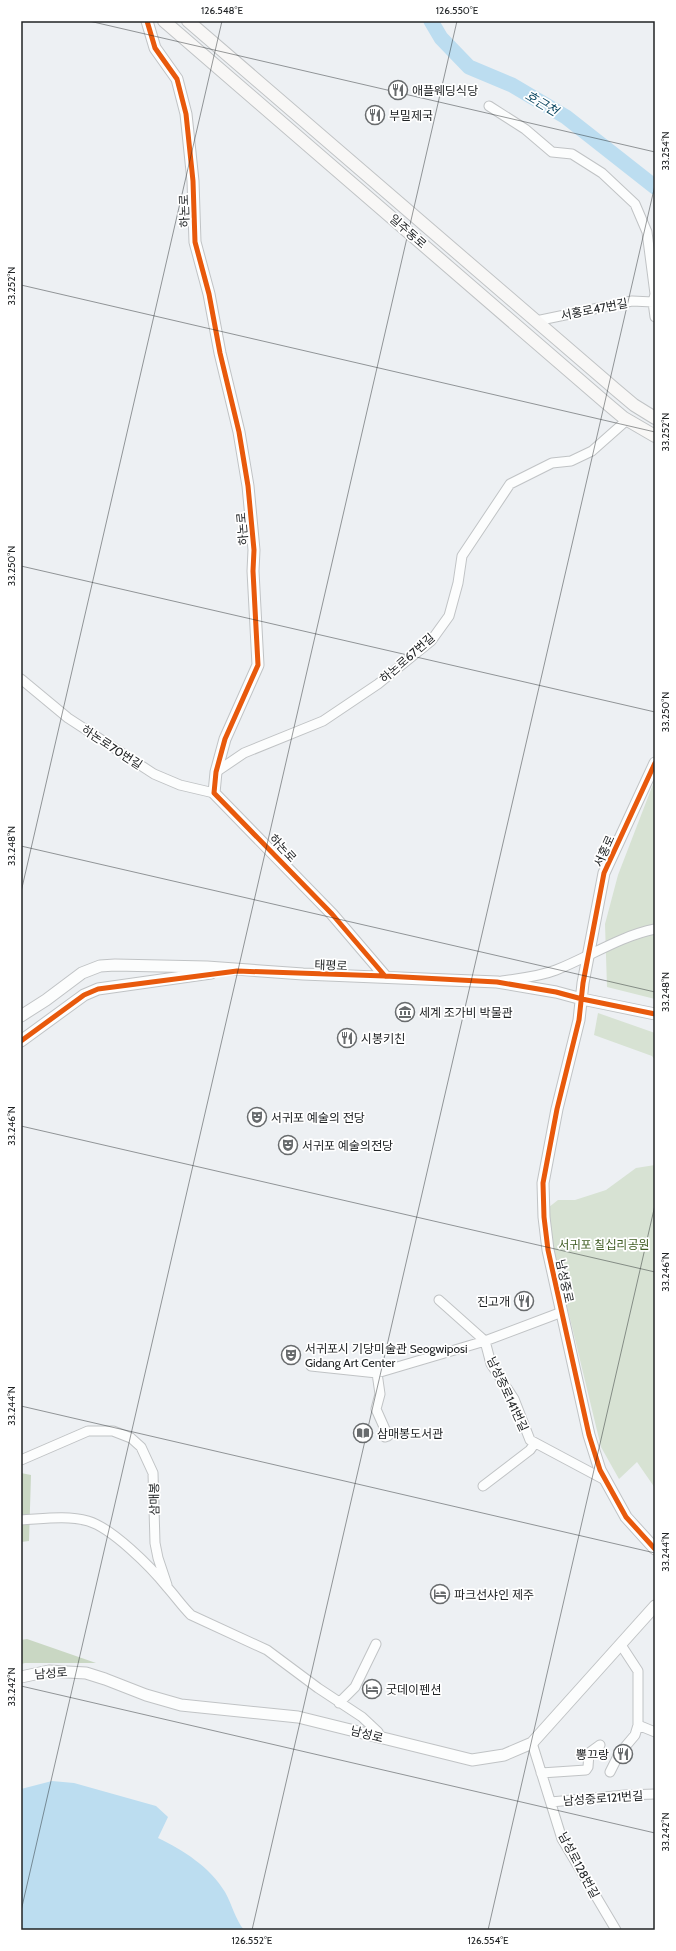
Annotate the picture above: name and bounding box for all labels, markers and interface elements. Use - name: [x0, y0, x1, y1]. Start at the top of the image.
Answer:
- text: 126.548°E: [201, 4, 243, 17]
- text: 126.550°E: [436, 4, 479, 17]
- restaurant icon: 애플웨딩식당: [387, 79, 409, 101]
- place label: 애플웨딩식당: [412, 83, 478, 98]
- water label: 호근천: [522, 87, 562, 120]
- restaurant icon: 부밀제국: [364, 104, 386, 126]
- place label: 부밀제국: [389, 108, 433, 123]
- text: 33.254°N: [659, 131, 672, 171]
- street label: 하논로: [176, 194, 192, 228]
- street label: 일주동로: [386, 211, 430, 251]
- text: 33.252°N: [5, 267, 18, 305]
- street label: 서홍로47번길: [559, 295, 629, 323]
- text: 33.252°N: [659, 413, 672, 451]
- street label: 하논로: [233, 512, 251, 546]
- text: 33.250°N: [5, 546, 18, 586]
- street label: 하논로67번길: [376, 630, 438, 686]
- text: 33.250°N: [659, 692, 672, 732]
- street label: 하논로70번길: [79, 722, 145, 772]
- text: 33.248°N: [5, 826, 18, 866]
- street label: 하논로: [266, 831, 300, 865]
- street label: 서홍로: [590, 833, 618, 869]
- street label: 태평로: [314, 957, 348, 973]
- text: 33.248°N: [659, 972, 672, 1012]
- museum icon: 세계 조가비 박물관: [394, 1001, 416, 1023]
- place label: 세계 조가비 박물관: [419, 1005, 513, 1020]
- restaurant icon: 시봉키친: [336, 1027, 358, 1049]
- place label: 시봉키친: [361, 1031, 405, 1046]
- text: 33.246°N: [5, 1106, 18, 1146]
- theatre icon: 서귀포 예술의 전당: [246, 1106, 268, 1128]
- place label: 서귀포 예술의 전당: [271, 1110, 365, 1125]
- theatre icon: 서귀포 예술의전당: [277, 1134, 299, 1156]
- place label: 서귀포 예술의전당: [302, 1138, 393, 1153]
- park label: 서귀포 칠십리공원: [558, 1237, 650, 1252]
- text: 33.246°N: [659, 1252, 672, 1292]
- street label: 남성중로: [553, 1258, 577, 1304]
- restaurant icon: 진고개: [513, 1290, 535, 1312]
- place label: 진고개: [477, 1294, 510, 1309]
- place label: 서귀포시 기당미술관 Seogwiposi Gidang Art Center: [305, 1341, 468, 1370]
- theatre icon: 서귀포시 기당미술관 Seogwiposi Gidang Art Center: [280, 1344, 302, 1366]
- street label: 남성중로141번길: [484, 1354, 532, 1434]
- text: 33.244°N: [5, 1386, 18, 1426]
- library icon: 삼매봉도서관: [352, 1422, 374, 1444]
- place label: 삼매봉도서관: [377, 1426, 443, 1441]
- street label: 삼매봉: [146, 1482, 162, 1516]
- text: 33.244°N: [659, 1532, 672, 1572]
- hotel icon: 파크선샤인 제주: [429, 1583, 451, 1605]
- place label: 파크선샤인 제주: [454, 1587, 534, 1602]
- street label: 남성로: [34, 1664, 68, 1682]
- text: 33.242°N: [5, 1667, 18, 1707]
- hotel icon: 굿데이펜션: [361, 1678, 383, 1700]
- place label: 굿데이펜션: [386, 1682, 441, 1697]
- street label: 남성로: [349, 1723, 385, 1745]
- restaurant icon: 뽕끄랑: [612, 1743, 634, 1765]
- place label: 뽕끄랑: [576, 1747, 609, 1762]
- street label: 남성중로121번길: [562, 1788, 644, 1808]
- text: 33.242°N: [659, 1812, 672, 1852]
- street label: 남성로128번길: [555, 1829, 603, 1901]
- text: 126.552°E: [232, 1934, 273, 1947]
- text: 126.554°E: [467, 1934, 509, 1947]

